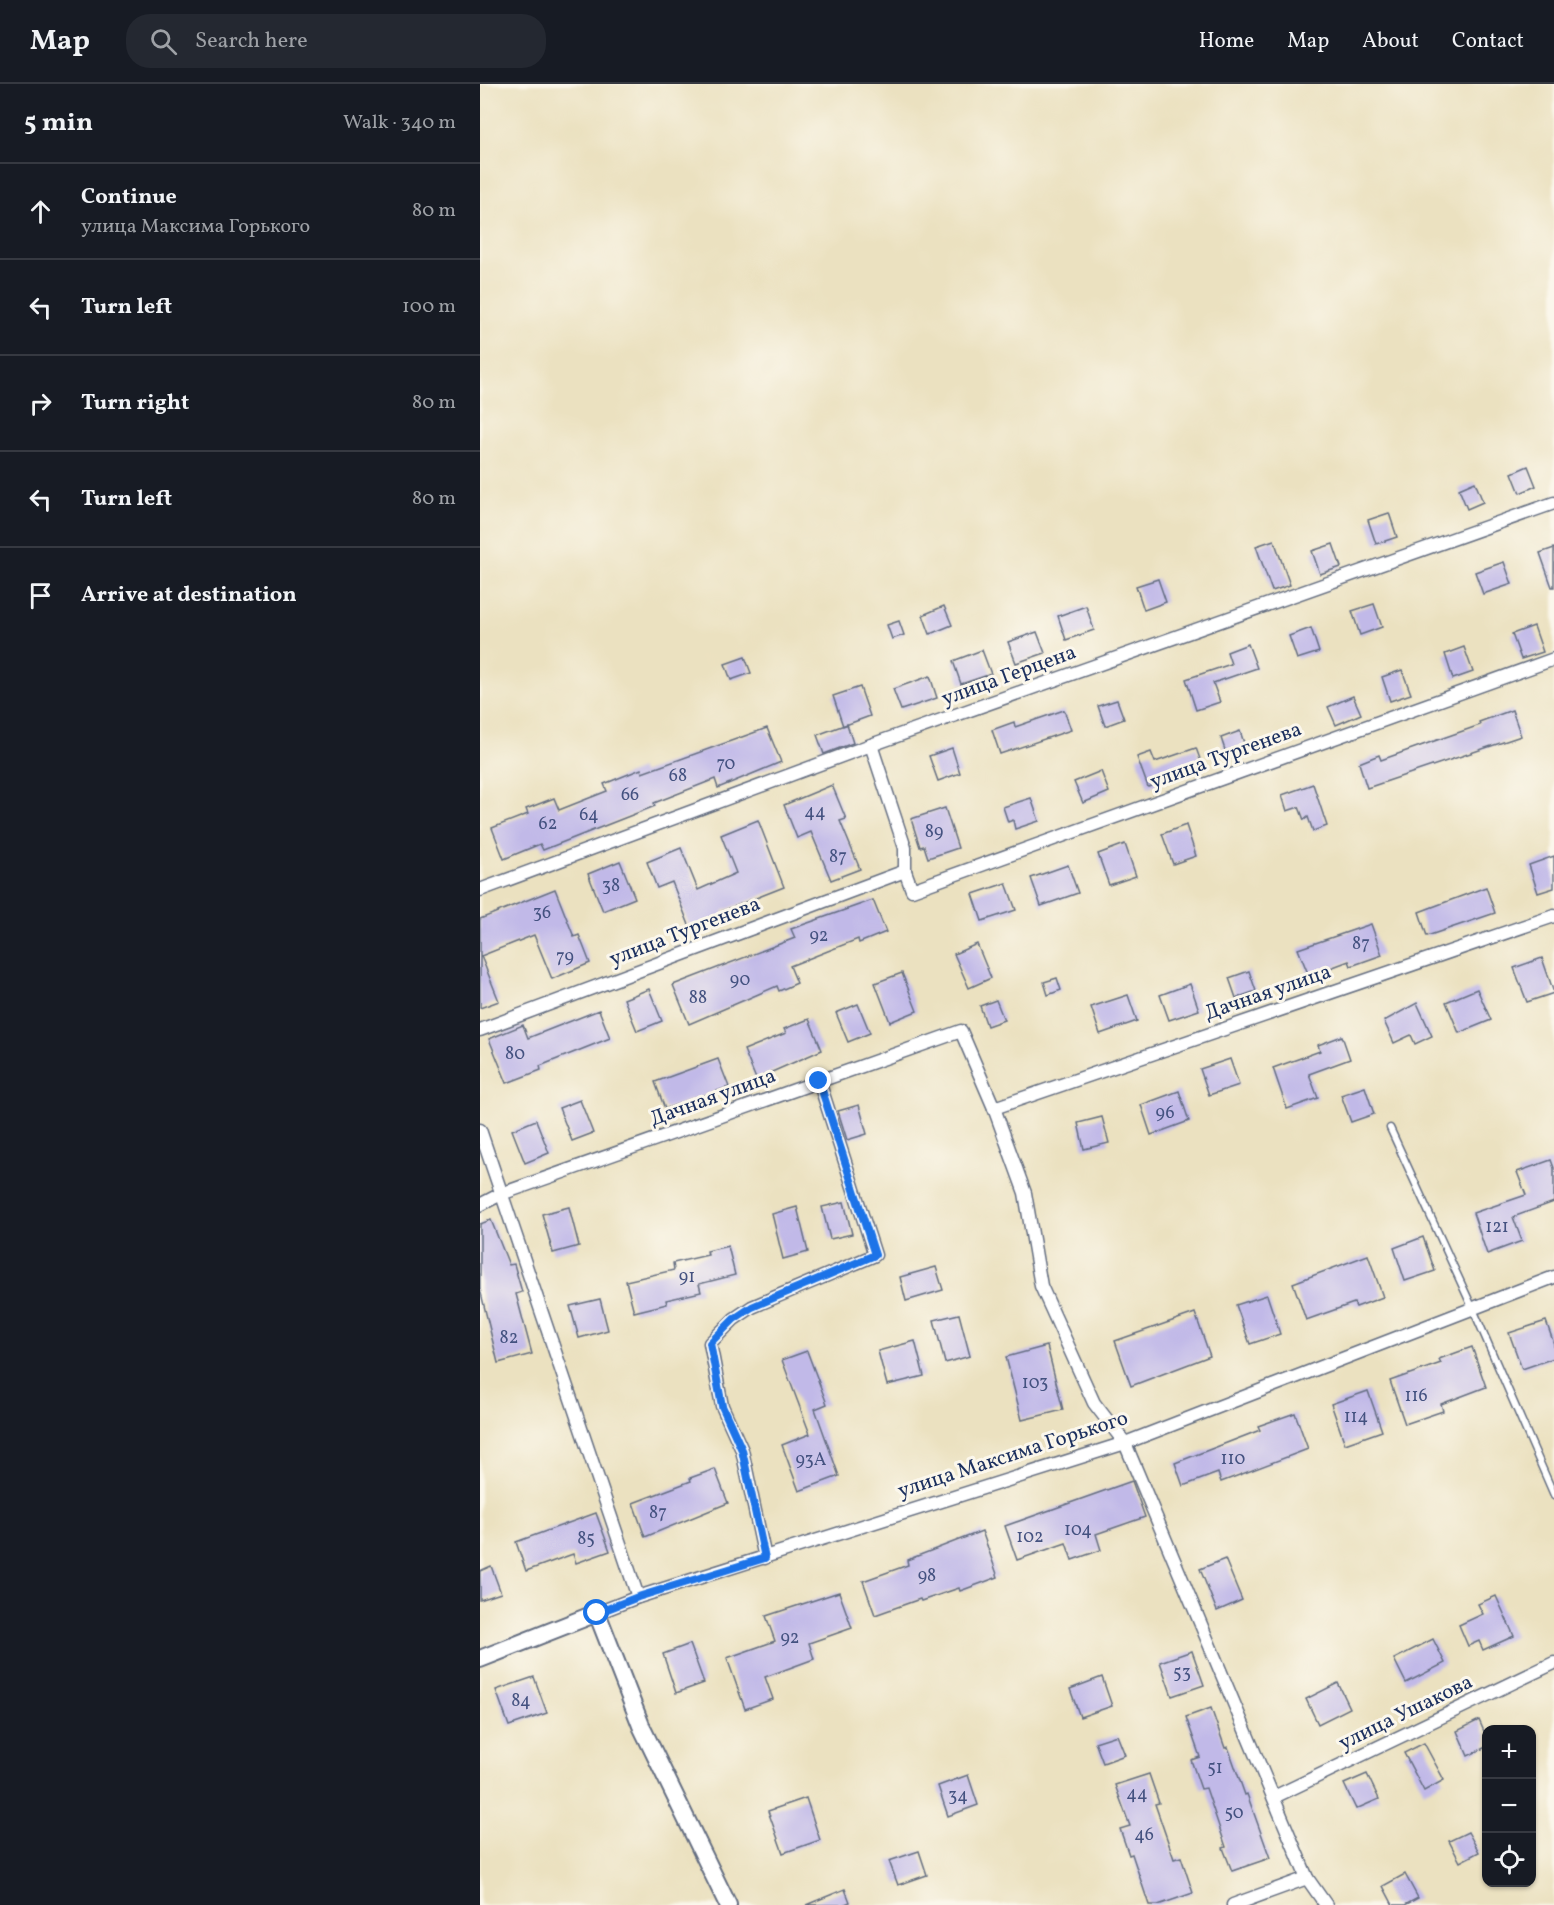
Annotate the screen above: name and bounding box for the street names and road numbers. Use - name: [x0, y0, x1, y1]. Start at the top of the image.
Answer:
- street label: улица Герцена: [938, 638, 1080, 714]
- street label: улица Тургенева: [1146, 715, 1306, 797]
- street label: улица Тургенева: [605, 890, 765, 974]
- street label: Дачная улица: [1201, 958, 1335, 1028]
- street label: Дачная улица: [646, 1062, 780, 1134]
- street label: улица Максима Горького: [894, 1404, 1132, 1506]
- street label: улица Ушакова: [1334, 1668, 1478, 1758]

